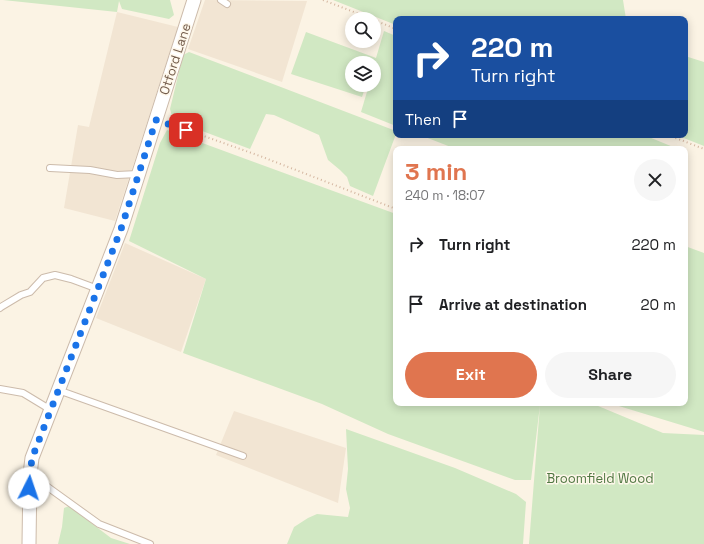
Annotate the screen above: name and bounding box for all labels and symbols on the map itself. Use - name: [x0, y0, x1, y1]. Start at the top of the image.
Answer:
- street label: Otford Lane: [155, 21, 195, 97]
- pin: [169, 113, 203, 147]
- position arrow: [8, 467, 50, 509]
- park label: Broomfield Wood: [546, 470, 654, 487]

